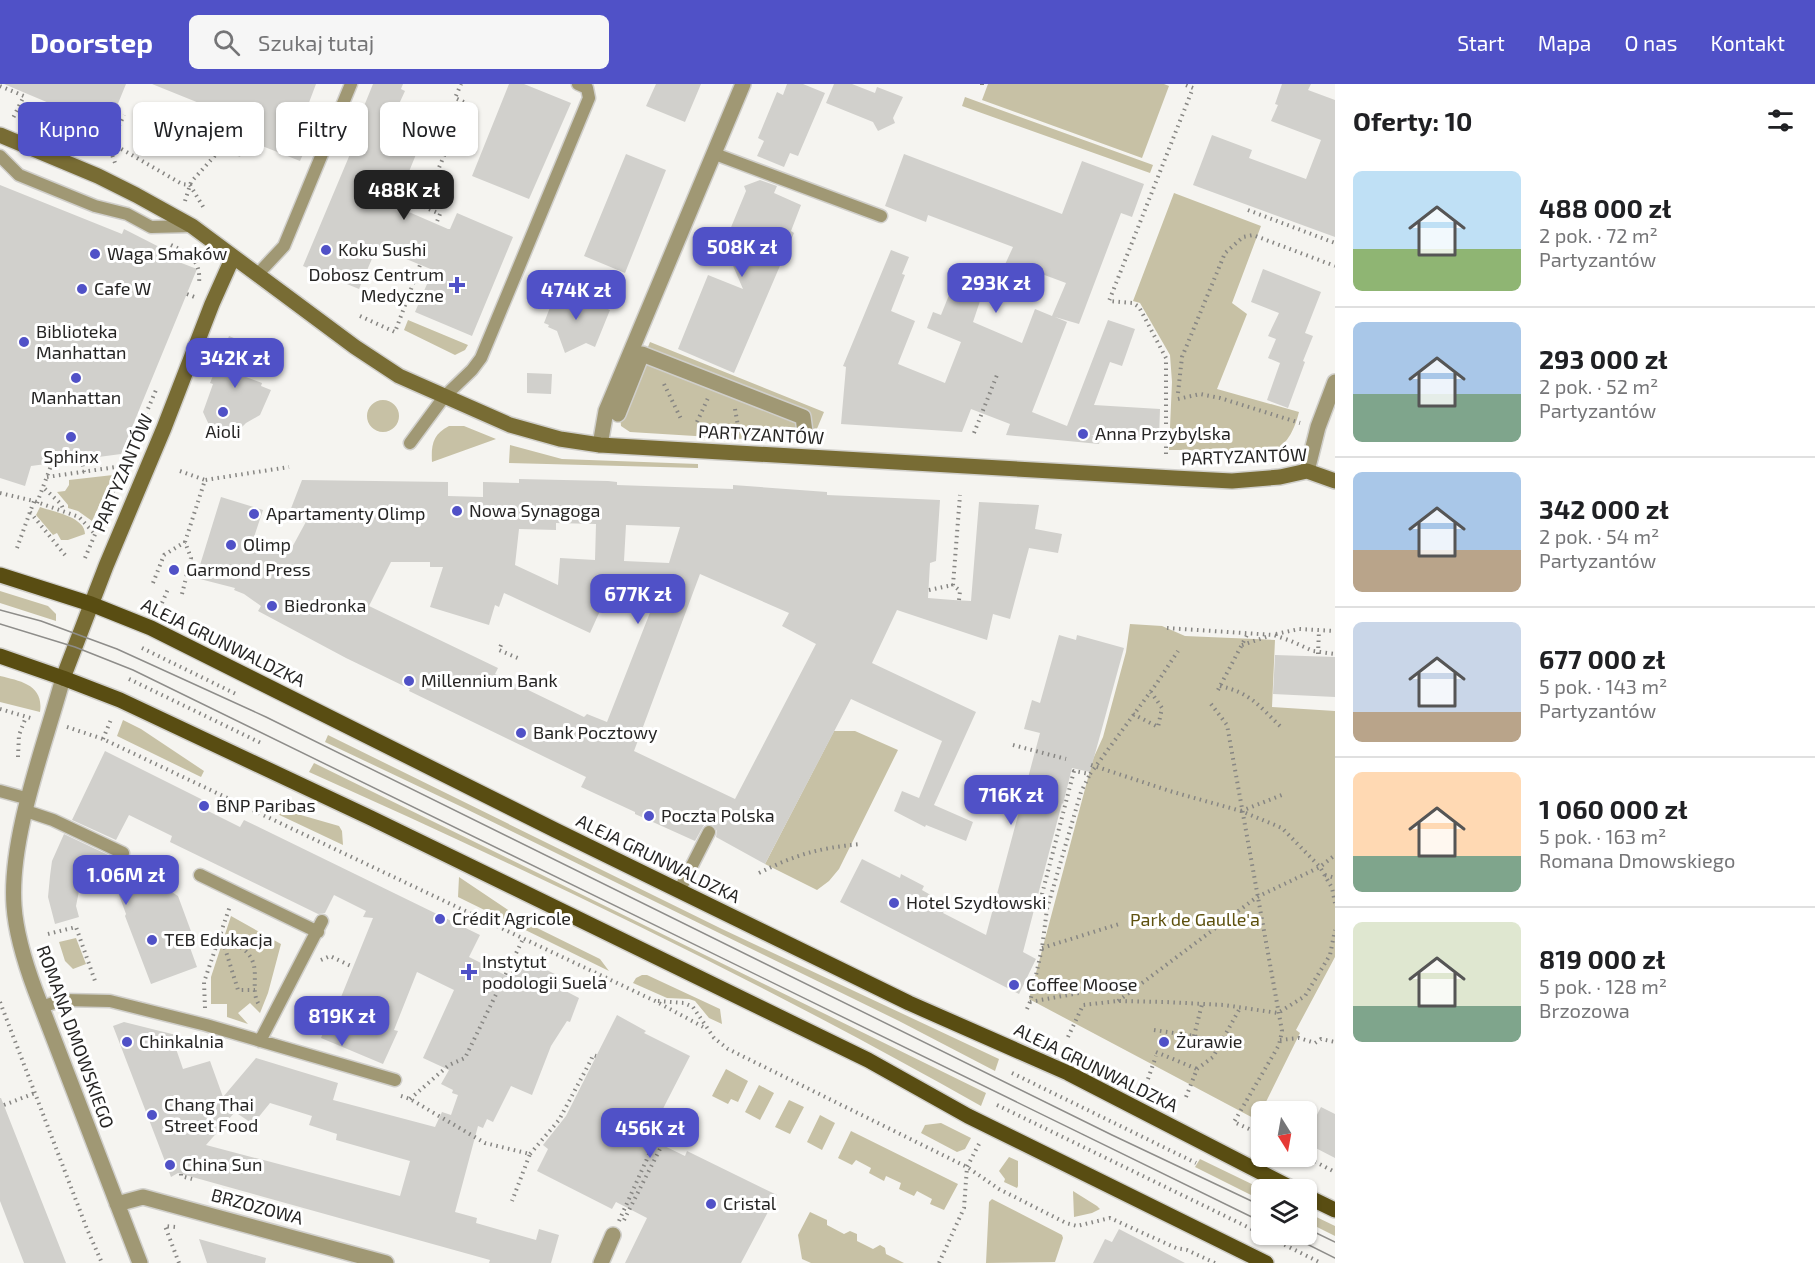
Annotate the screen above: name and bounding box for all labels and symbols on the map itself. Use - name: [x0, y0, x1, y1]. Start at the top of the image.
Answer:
- pin: 488K zł: [349, 170, 459, 221]
- pin: 508K zł: [687, 227, 797, 278]
- place label: Koku Sushi: [338, 238, 427, 260]
- place label: Waga Smaków: [107, 242, 227, 264]
- marker: Koku Sushi: [319, 243, 333, 257]
- marker: Waga Smaków: [88, 247, 102, 261]
- place label: Dobosz Centrum Medyczne: [309, 263, 444, 306]
- pin: 293K zł: [941, 263, 1051, 314]
- pin: 474K zł: [521, 270, 631, 321]
- marker: Dobosz Centrum Medyczne: [448, 276, 466, 294]
- place label: Cafe W: [94, 277, 151, 299]
- marker: Cafe W: [75, 282, 89, 296]
- place label: Biblioteka Manhattan: [36, 320, 127, 363]
- marker: Biblioteka Manhattan: [17, 335, 31, 349]
- pin: 342K zł: [180, 338, 290, 389]
- marker: Manhattan: [69, 371, 83, 385]
- place label: Manhattan: [31, 386, 121, 408]
- marker: Aioli: [216, 405, 230, 419]
- street label: PARTYZANTÓW: [87, 410, 157, 535]
- place label: Aioli: [205, 420, 241, 442]
- street label: PARTYZANTÓW: [697, 420, 825, 448]
- place label: Anna Przybylska: [1095, 422, 1231, 444]
- marker: Anna Przybylska: [1076, 427, 1090, 441]
- marker: Sphinx: [64, 430, 78, 444]
- street label: PARTYZANTÓW: [1181, 443, 1307, 469]
- place label: Sphinx: [43, 445, 99, 467]
- place label: Nowa Synagoga: [469, 499, 600, 521]
- place label: Apartamenty Olimp: [266, 502, 425, 524]
- marker: Nowa Synagoga: [450, 504, 464, 518]
- marker: Apartamenty Olimp: [247, 507, 261, 521]
- place label: Olimp: [243, 533, 291, 555]
- marker: Olimp: [224, 538, 238, 552]
- place label: Garmond Press: [186, 558, 311, 580]
- marker: Garmond Press: [167, 563, 181, 577]
- pin: 677K zł: [583, 574, 693, 625]
- street label: ALEJA GRUNWALDZKA: [138, 593, 310, 692]
- place label: Biedronka: [284, 594, 366, 616]
- marker: Biedronka: [265, 599, 279, 613]
- place label: Millennium Bank: [421, 669, 558, 691]
- marker: Millennium Bank: [402, 674, 416, 688]
- place label: Bank Pocztowy: [533, 721, 658, 743]
- marker: Bank Pocztowy: [514, 726, 528, 740]
- pin: 716K zł: [956, 775, 1066, 826]
- place label: BNP Paribas: [216, 794, 316, 816]
- marker: BNP Paribas: [197, 799, 211, 813]
- place label: Poczta Polska: [661, 804, 775, 826]
- street label: ALEJA GRUNWALDZKA: [573, 809, 745, 908]
- marker: Poczta Polska: [642, 809, 656, 823]
- pin: 1.06M zł: [64, 855, 188, 906]
- place label: Hotel Szydłowski: [906, 891, 1046, 913]
- marker: Hotel Szydłowski: [887, 896, 901, 910]
- place label: Crédit Agricole: [452, 907, 571, 929]
- park label: Park de Gaulle'a: [1130, 908, 1260, 930]
- marker: Crédit Agricole: [433, 912, 447, 926]
- place label: TEB Edukacja: [164, 928, 273, 950]
- marker: TEB Edukacja: [145, 933, 159, 947]
- street label: ROMANA DMOWSKIEGO: [33, 942, 119, 1131]
- place label: Instytut podologii Suela: [482, 950, 607, 993]
- marker: Instytut podologii Suela: [460, 963, 478, 981]
- place label: Coffee Moose: [1026, 973, 1138, 995]
- marker: Coffee Moose: [1007, 978, 1021, 992]
- pin: 819K zł: [287, 996, 397, 1047]
- street label: ALEJA GRUNWALDZKA: [1011, 1018, 1183, 1117]
- place label: Chinkalnia: [139, 1030, 224, 1052]
- place label: Żurawie: [1176, 1030, 1243, 1052]
- marker: Chinkalnia: [120, 1035, 134, 1049]
- marker: Żurawie: [1157, 1035, 1171, 1049]
- place label: Chang Thai Street Food: [164, 1093, 258, 1136]
- north arrow: [1251, 1101, 1317, 1167]
- marker: Chang Thai Street Food: [145, 1108, 159, 1122]
- pin: 456K zł: [595, 1108, 705, 1159]
- place label: China Sun: [182, 1153, 262, 1175]
- marker: China Sun: [163, 1158, 177, 1172]
- street label: BRZOZOWA: [209, 1183, 306, 1229]
- place label: Cristal: [723, 1192, 777, 1214]
- marker: Cristal: [704, 1197, 718, 1211]

